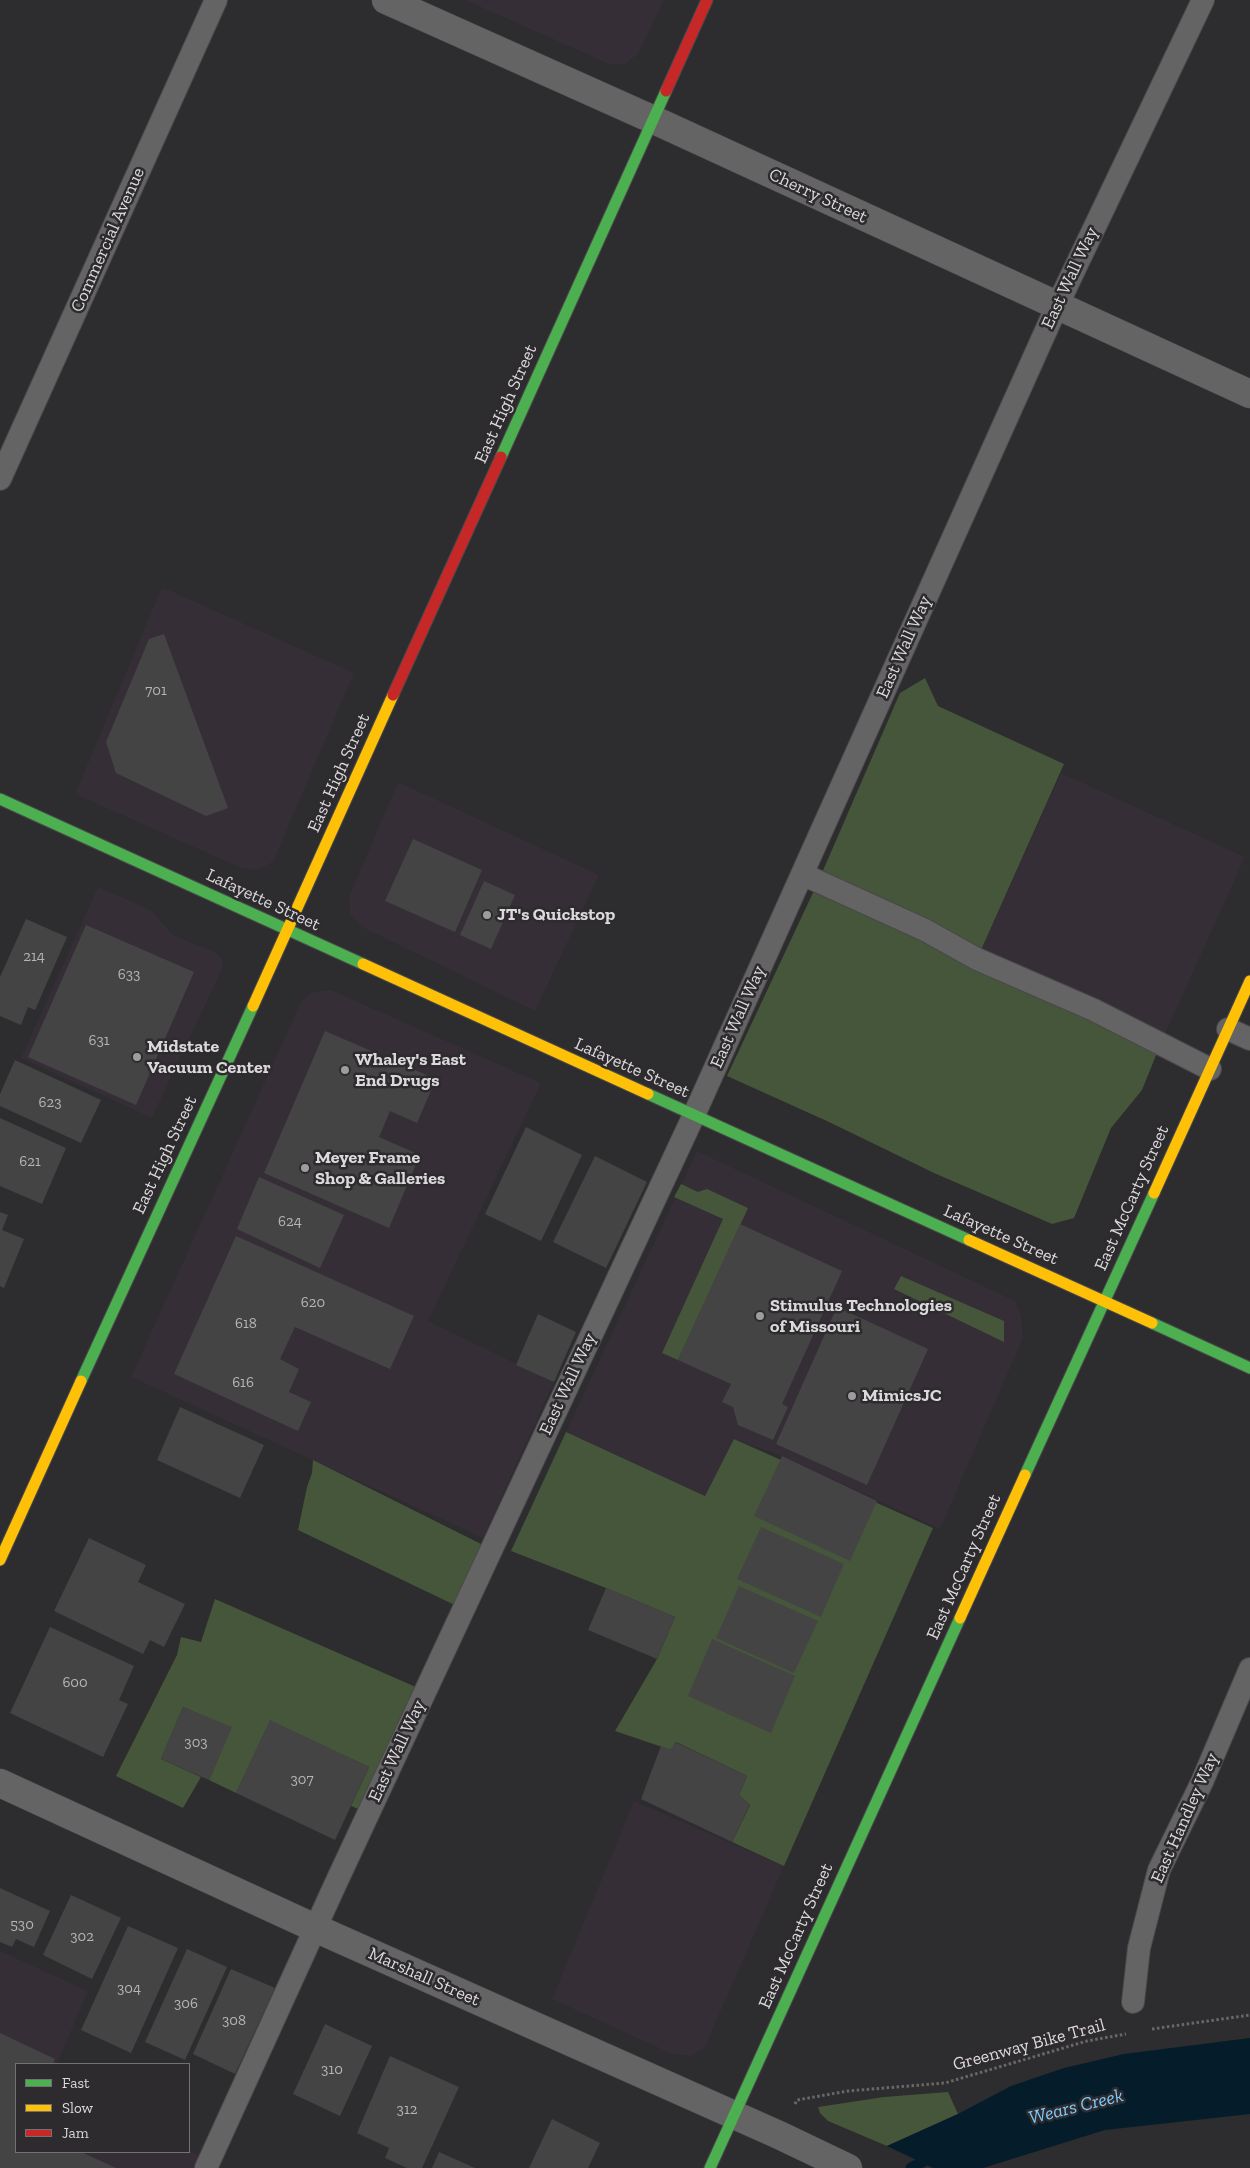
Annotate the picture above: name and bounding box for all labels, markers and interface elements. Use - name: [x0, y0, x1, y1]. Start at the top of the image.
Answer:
- street label: Commercial Avenue: [66, 164, 150, 316]
- street label: Cherry Street: [765, 164, 871, 228]
- street label: East Wall Way: [1037, 224, 1103, 332]
- street label: East High Street: [470, 341, 542, 467]
- street label: East Wall Way: [872, 592, 936, 702]
- house number: 701: [145, 682, 167, 700]
- street label: East High Street: [303, 710, 375, 836]
- street label: Lafayette Street: [203, 864, 323, 936]
- place label: JT's Quickstop: [497, 904, 615, 926]
- marker: JT's Quickstop: [481, 909, 493, 921]
- house number: 214: [23, 948, 45, 966]
- street label: East Wall Way: [706, 962, 770, 1072]
- house number: 633: [118, 966, 140, 984]
- house number: 631: [88, 1032, 110, 1050]
- street label: Lafayette Street: [571, 1033, 693, 1103]
- place label: Midstate Vacuum Center: [147, 1036, 271, 1078]
- place label: Whaley's East End Drugs: [355, 1049, 466, 1092]
- marker: Midstate Vacuum Center: [131, 1051, 143, 1063]
- marker: Whaley's East End Drugs: [339, 1064, 351, 1076]
- street label: East High Street: [128, 1092, 202, 1218]
- house number: 623: [38, 1094, 62, 1112]
- street label: East McCarty Street: [1090, 1122, 1174, 1274]
- place label: Meyer Frame Shop & Galleries: [315, 1147, 445, 1190]
- house number: 621: [19, 1153, 41, 1171]
- marker: Meyer Frame Shop & Galleries: [299, 1162, 311, 1174]
- street label: Lafayette Street: [940, 1200, 1062, 1270]
- house number: 624: [278, 1213, 302, 1231]
- house number: 620: [301, 1294, 325, 1312]
- place label: Stimulus Technologies of Missouri: [770, 1295, 952, 1338]
- marker: Stimulus Technologies of Missouri: [754, 1310, 766, 1322]
- house number: 618: [235, 1315, 257, 1333]
- street label: East Wall Way: [535, 1330, 601, 1438]
- house number: 616: [232, 1374, 254, 1392]
- place label: MimicsJC: [862, 1385, 942, 1407]
- marker: MimicsJC: [846, 1390, 858, 1402]
- street label: East McCarty Street: [922, 1491, 1006, 1643]
- house number: 600: [62, 1674, 88, 1692]
- street label: East Wall Way: [364, 1697, 430, 1805]
- house number: 303: [184, 1734, 208, 1752]
- street label: East Handley Way: [1147, 1750, 1223, 1886]
- house number: 307: [290, 1771, 314, 1789]
- street label: East McCarty Street: [754, 1860, 838, 2012]
- house number: 530: [10, 1916, 34, 1934]
- house number: 302: [70, 1928, 94, 1946]
- street label: Marshall Street: [365, 1943, 483, 2011]
- house number: 304: [117, 1980, 141, 1998]
- house number: 306: [174, 1995, 198, 2013]
- house number: 308: [222, 2012, 246, 2030]
- street label: Greenway Bike Trail: [950, 2014, 1108, 2076]
- house number: 310: [321, 2061, 343, 2079]
- legend: [15, 2063, 190, 2153]
- text: Fast: [62, 2074, 90, 2092]
- water label: Wears Creek: [1026, 2084, 1126, 2130]
- text: Slow: [62, 2099, 93, 2117]
- house number: 312: [397, 2101, 417, 2119]
- text: Jam: [62, 2124, 89, 2142]

